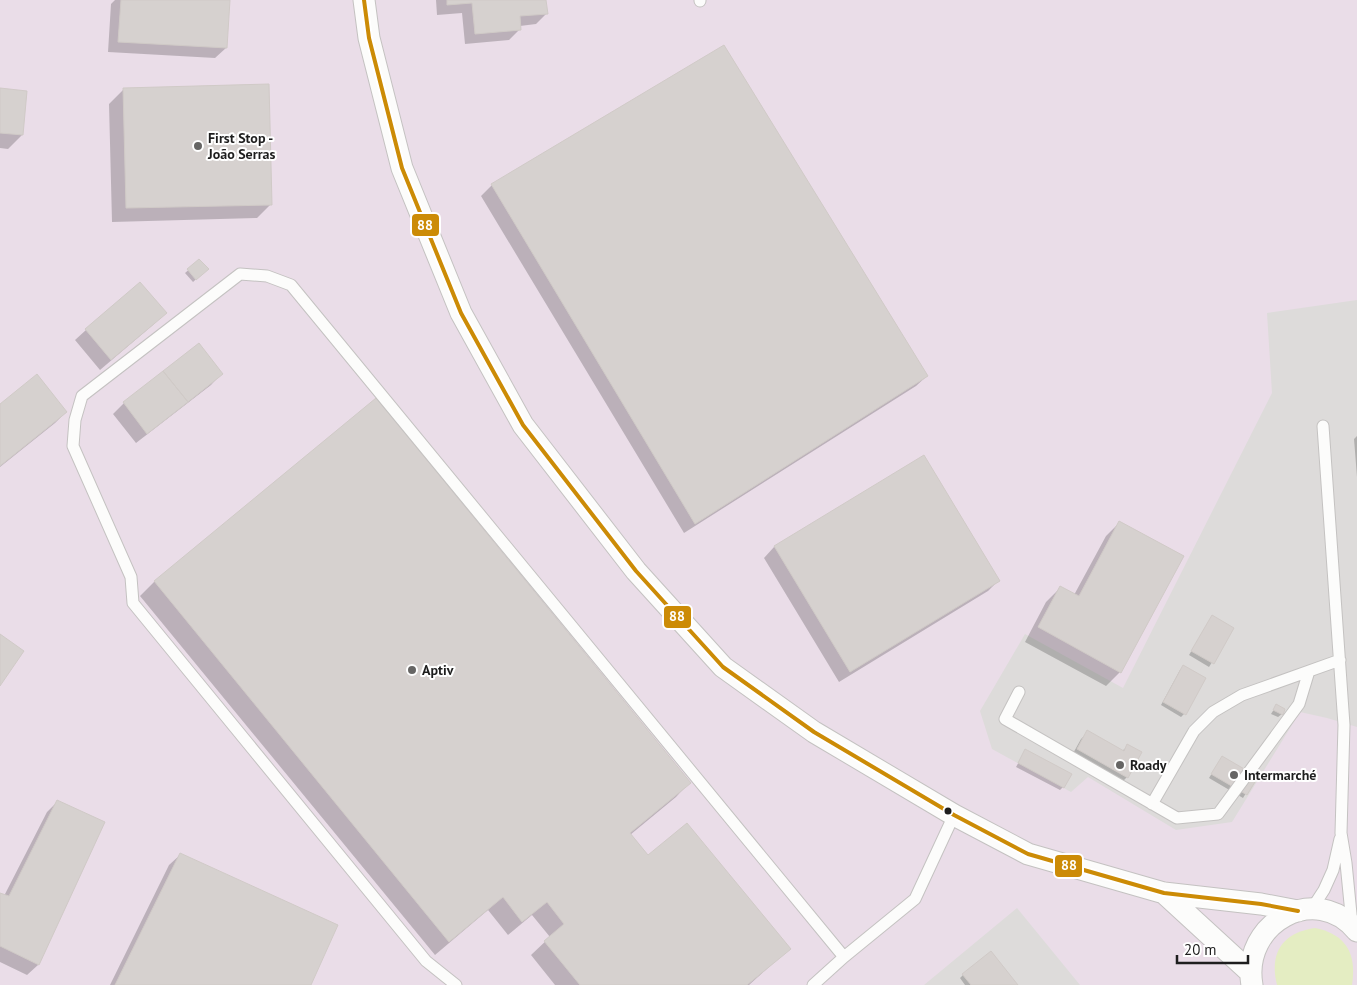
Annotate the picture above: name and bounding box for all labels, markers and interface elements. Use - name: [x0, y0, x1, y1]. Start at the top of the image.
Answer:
- place label: First Stop - João Serras: [207, 129, 276, 163]
- marker: First Stop - João Serras: [192, 140, 204, 152]
- line badge: 88: [411, 213, 440, 237]
- text: 88: [417, 216, 433, 234]
- line badge: 88: [663, 605, 692, 629]
- text: 88: [669, 607, 685, 625]
- place label: Aptiv: [422, 661, 454, 679]
- marker: Aptiv: [406, 664, 418, 676]
- place label: Roady: [1130, 756, 1167, 774]
- marker: Roady: [1114, 759, 1126, 771]
- place label: Intermarché: [1244, 766, 1316, 784]
- marker: Intermarché: [1228, 769, 1240, 781]
- unlabelled marker: [943, 806, 953, 816]
- line badge: 88: [1054, 854, 1083, 878]
- text: 88: [1061, 856, 1077, 874]
- scale bar: [1177, 932, 1248, 964]
- text: 20 m: [1184, 940, 1217, 959]

